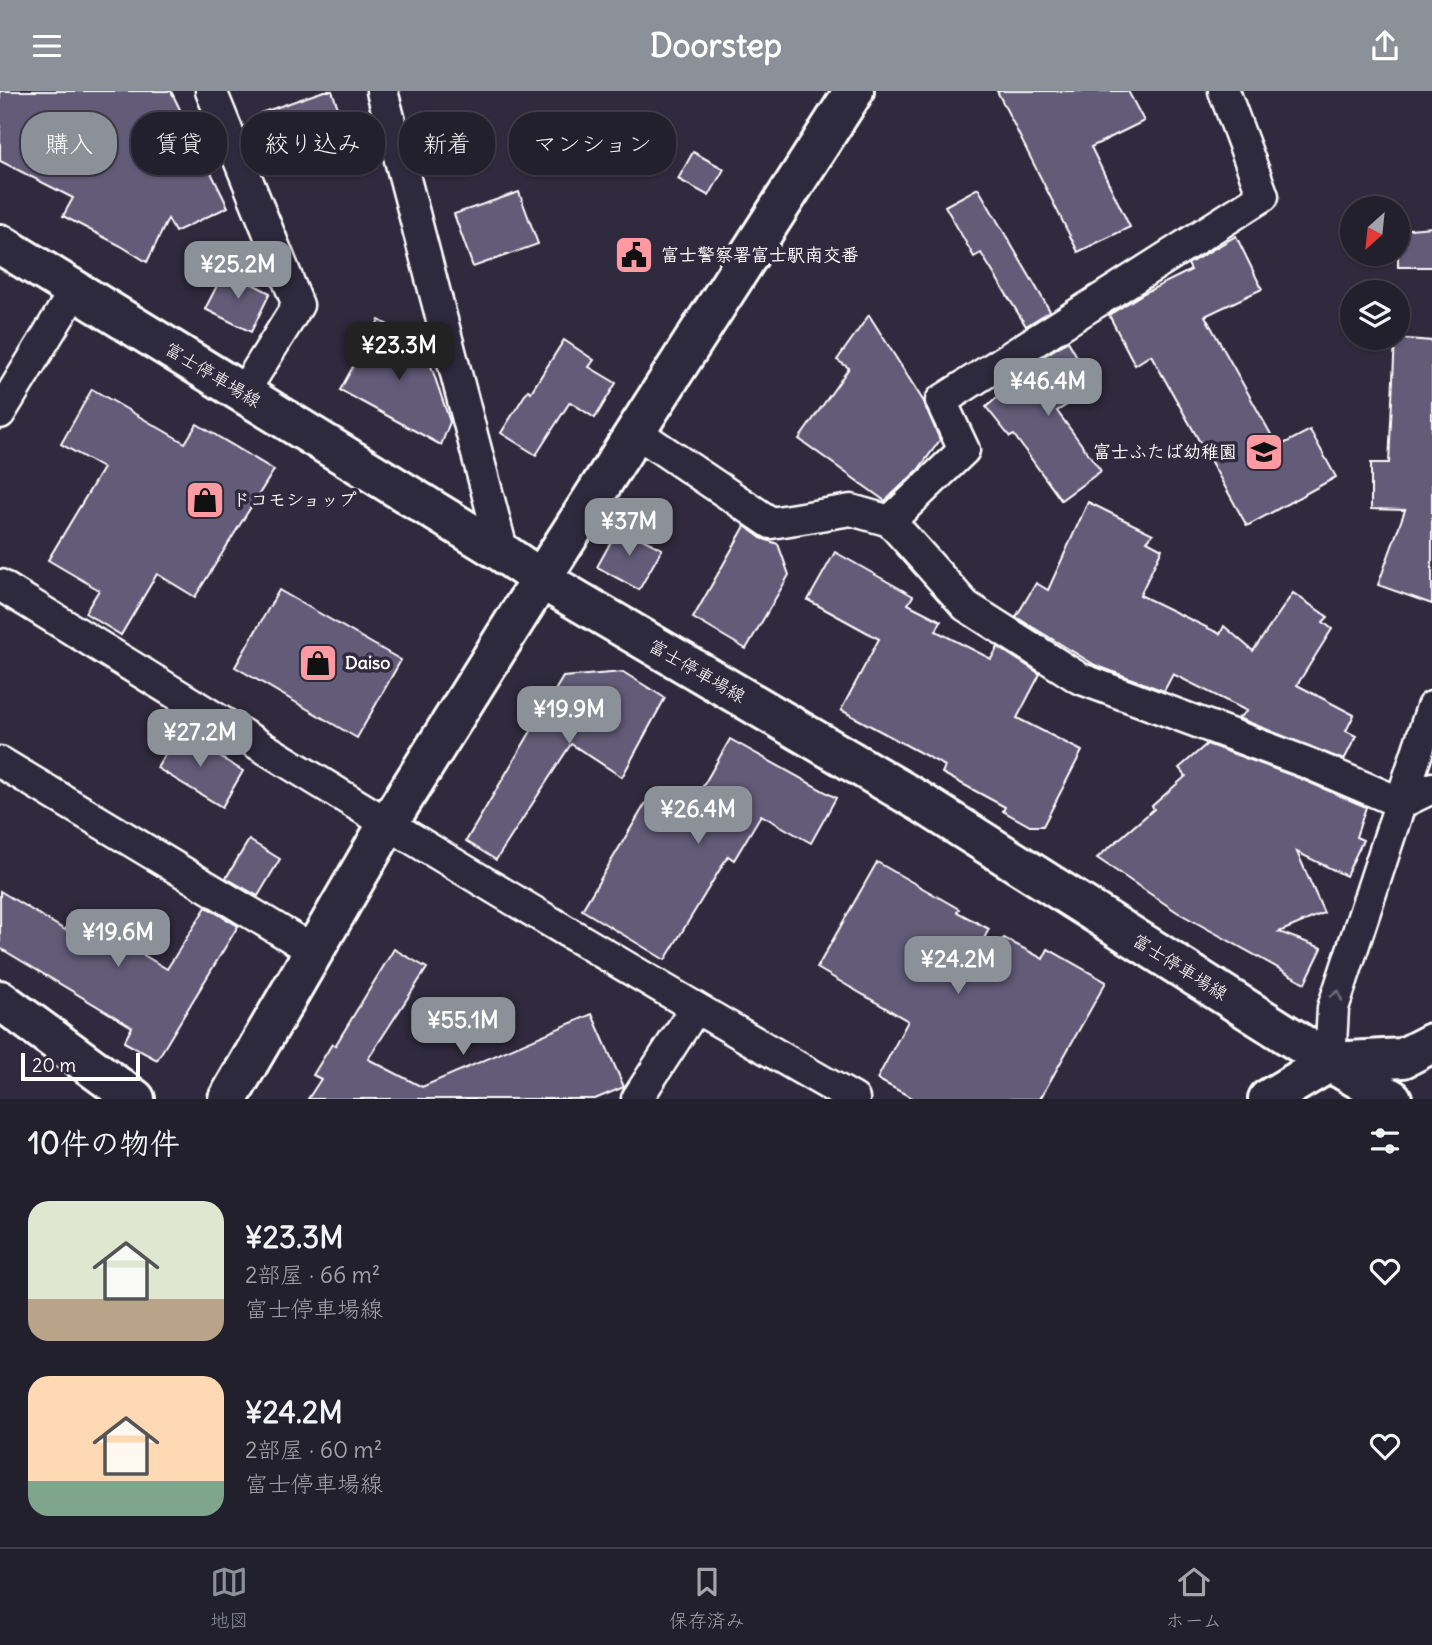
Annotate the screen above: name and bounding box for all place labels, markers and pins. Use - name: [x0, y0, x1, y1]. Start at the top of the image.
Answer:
- public building icon: 富士警察署富士駅南交番: [613, 234, 655, 276]
- pin: ¥25.2M: [181, 241, 295, 301]
- place label: 富士警察署富士駅南交番: [661, 243, 859, 266]
- pin: ¥23.3M: [342, 323, 456, 382]
- pin: ¥46.4M: [991, 359, 1105, 418]
- school or university icon: 富士ふたば幼稚園: [1243, 431, 1285, 473]
- place label: 富士ふたば幼稚園: [1093, 440, 1237, 463]
- shop icon: ドコモショップ: [184, 479, 226, 521]
- place label: ドコモショップ: [232, 488, 357, 511]
- pin: ¥37M: [588, 498, 670, 558]
- shop icon: Daiso: [297, 642, 339, 684]
- place label: Daiso: [345, 651, 390, 674]
- pin: ¥19.9M: [512, 687, 626, 746]
- pin: ¥27.2M: [143, 709, 257, 769]
- pin: ¥26.4M: [641, 787, 755, 846]
- pin: ¥19.6M: [61, 909, 175, 969]
- pin: ¥24.2M: [901, 937, 1015, 996]
- pin: ¥55.1M: [406, 997, 520, 1057]

